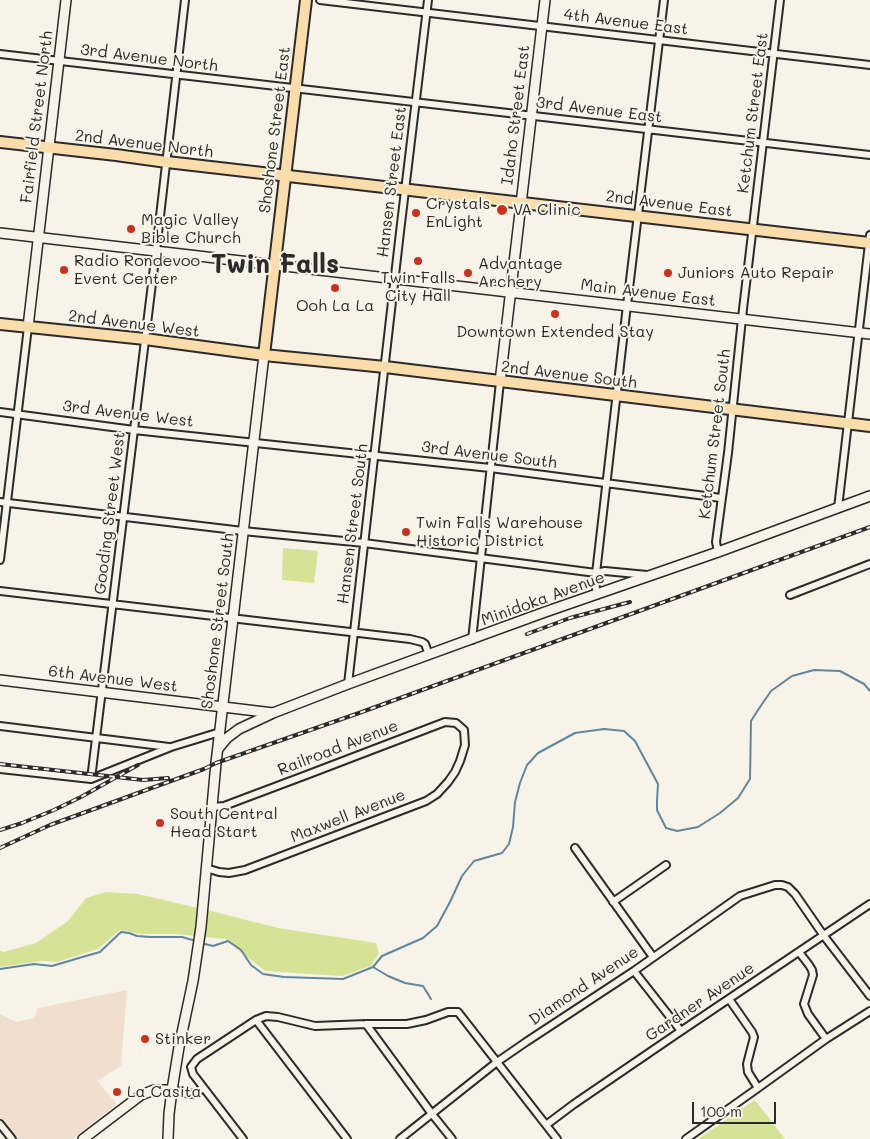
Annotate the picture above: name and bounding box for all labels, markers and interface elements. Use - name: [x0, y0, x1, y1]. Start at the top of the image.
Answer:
- street label: 4th Avenue East: [563, 5, 689, 39]
- street label: Fairfield Street North: [17, 30, 57, 204]
- street label: Ketchum Street East: [734, 32, 772, 194]
- street label: 3rd Avenue North: [79, 40, 219, 76]
- street label: Idaho Street East: [498, 44, 534, 186]
- street label: Shoshone Street East: [255, 46, 295, 214]
- street label: 3rd Avenue East: [535, 93, 663, 127]
- street label: Hansen Street East: [373, 105, 411, 259]
- street label: 2nd Avenue North: [74, 126, 214, 162]
- street label: 2nd Avenue East: [605, 187, 733, 221]
- place label: Crystals EnLight: [426, 194, 490, 232]
- place label: VA Clinic: [513, 200, 581, 220]
- marker: VA Clinic: [495, 203, 509, 217]
- marker: Crystals EnLight: [410, 207, 422, 219]
- place label: Magic Valley Bible Church: [141, 210, 241, 248]
- marker: Magic Valley Bible Church: [125, 223, 137, 235]
- district label: Twin Falls: [211, 249, 339, 281]
- place label: Radio Rondevoo Event Center: [74, 251, 200, 289]
- place label: Advantage Archery: [478, 254, 563, 292]
- marker: Twin Falls City Hall: [412, 255, 424, 267]
- place label: Juniors Auto Repair: [678, 263, 834, 283]
- marker: Radio Rondevoo Event Center: [58, 264, 70, 276]
- marker: Advantage Archery: [462, 267, 474, 279]
- marker: Juniors Auto Repair: [662, 267, 674, 279]
- place label: Twin Falls City Hall: [381, 268, 455, 306]
- street label: Main Avenue East: [579, 275, 717, 311]
- marker: Ooh La La: [329, 282, 341, 294]
- place label: Ooh La La: [296, 296, 374, 316]
- street label: 2nd Avenue West: [67, 306, 201, 342]
- marker: Downtown Extended Stay: [549, 308, 561, 320]
- place label: Downtown Extended Stay: [456, 322, 654, 342]
- street label: Ketchum Street South: [695, 348, 735, 520]
- street label: 2nd Avenue South: [500, 357, 638, 393]
- street label: 3rd Avenue West: [61, 396, 195, 432]
- street label: Gooding Street West: [90, 430, 130, 596]
- street label: 3rd Avenue South: [420, 437, 558, 473]
- street label: Hansen Street South: [334, 443, 372, 605]
- place label: Twin Falls Warehouse Historic District: [416, 513, 583, 551]
- marker: Twin Falls Warehouse Historic District: [400, 526, 412, 538]
- street label: Shoshone Street South: [198, 532, 238, 710]
- street label: Minidoka Avenue: [479, 568, 607, 630]
- street label: 6th Avenue West: [47, 662, 179, 696]
- street label: Railroad Avenue: [275, 716, 401, 780]
- street label: Maxwell Avenue: [288, 785, 408, 847]
- place label: South Central Head Start: [170, 804, 278, 842]
- marker: South Central Head Start: [154, 817, 166, 829]
- street label: Diamond Avenue: [526, 942, 642, 1030]
- street label: Gardner Avenue: [642, 958, 758, 1046]
- place label: Stinker: [155, 1029, 211, 1049]
- marker: Stinker: [139, 1033, 151, 1045]
- place label: La Casita: [127, 1082, 202, 1102]
- marker: La Casita: [111, 1086, 123, 1098]
- scale bar: [695, 1092, 779, 1124]
- text: 100 m: [700, 1101, 742, 1121]

